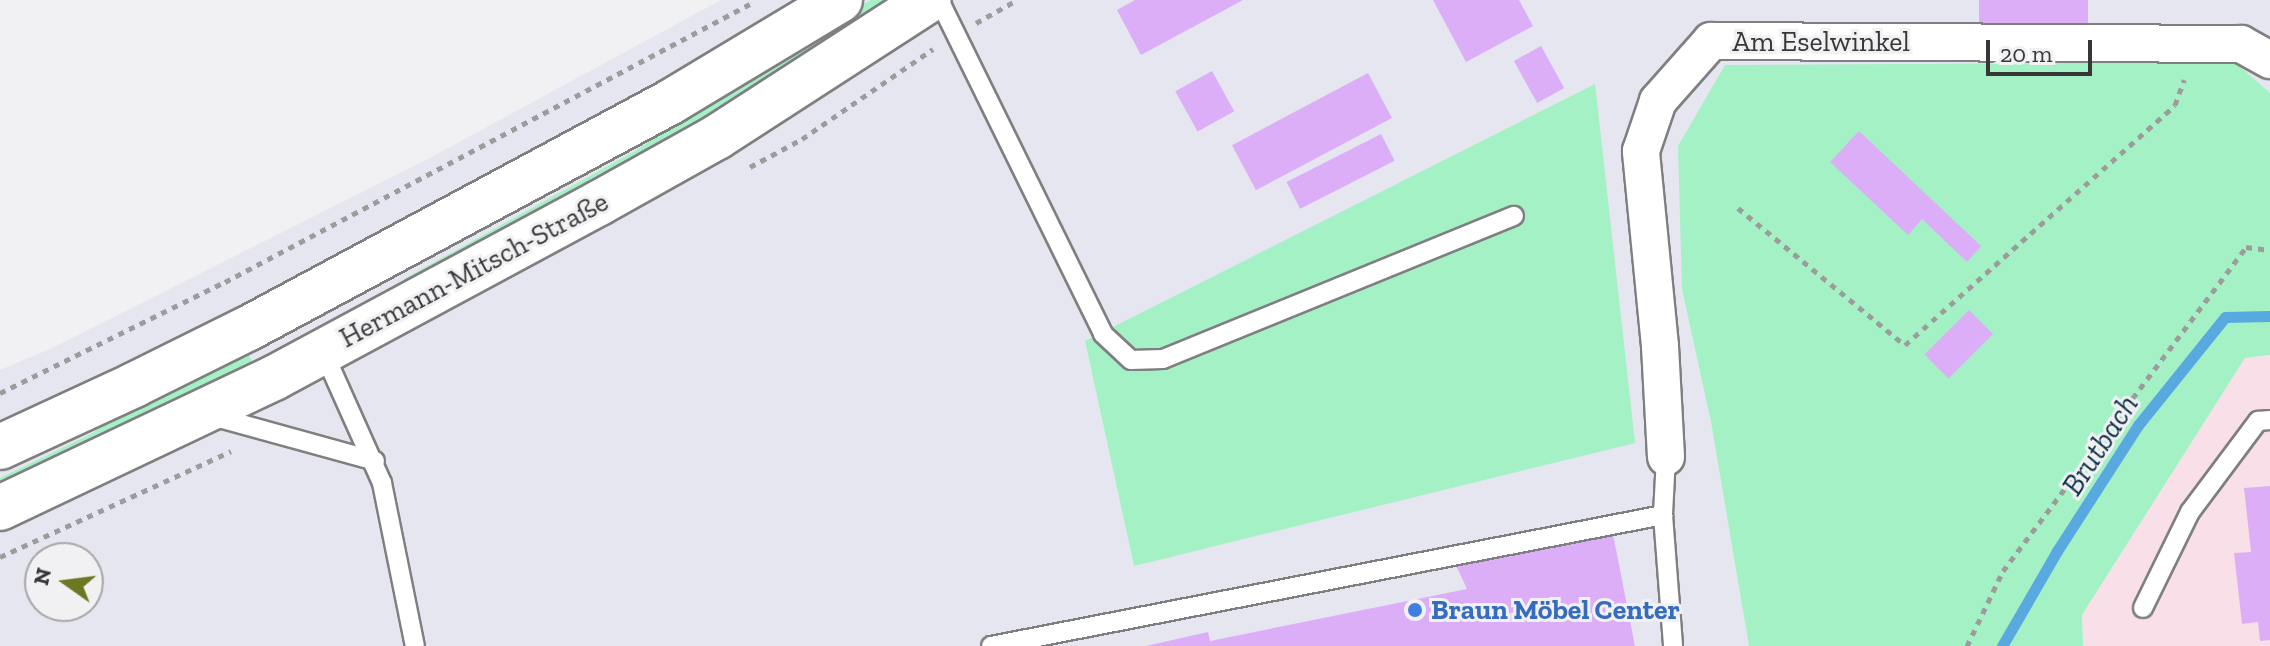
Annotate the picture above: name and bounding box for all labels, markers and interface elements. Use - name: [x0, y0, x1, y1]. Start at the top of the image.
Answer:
- scale bar: [1990, 24, 2096, 74]
- street label: Am Eselwinkel: [1732, 25, 1910, 59]
- text: 20 m: [2000, 39, 2052, 68]
- street label: Hermann-Mitsch-Straße: [334, 185, 614, 355]
- water label: Brutbach: [2054, 388, 2146, 502]
- north arrow: [24, 542, 104, 622]
- text: N: [27, 565, 57, 588]
- place label: Braun Möbel Center: [1431, 593, 1680, 627]
- marker: Braun Möbel Center: [1406, 601, 1424, 619]

